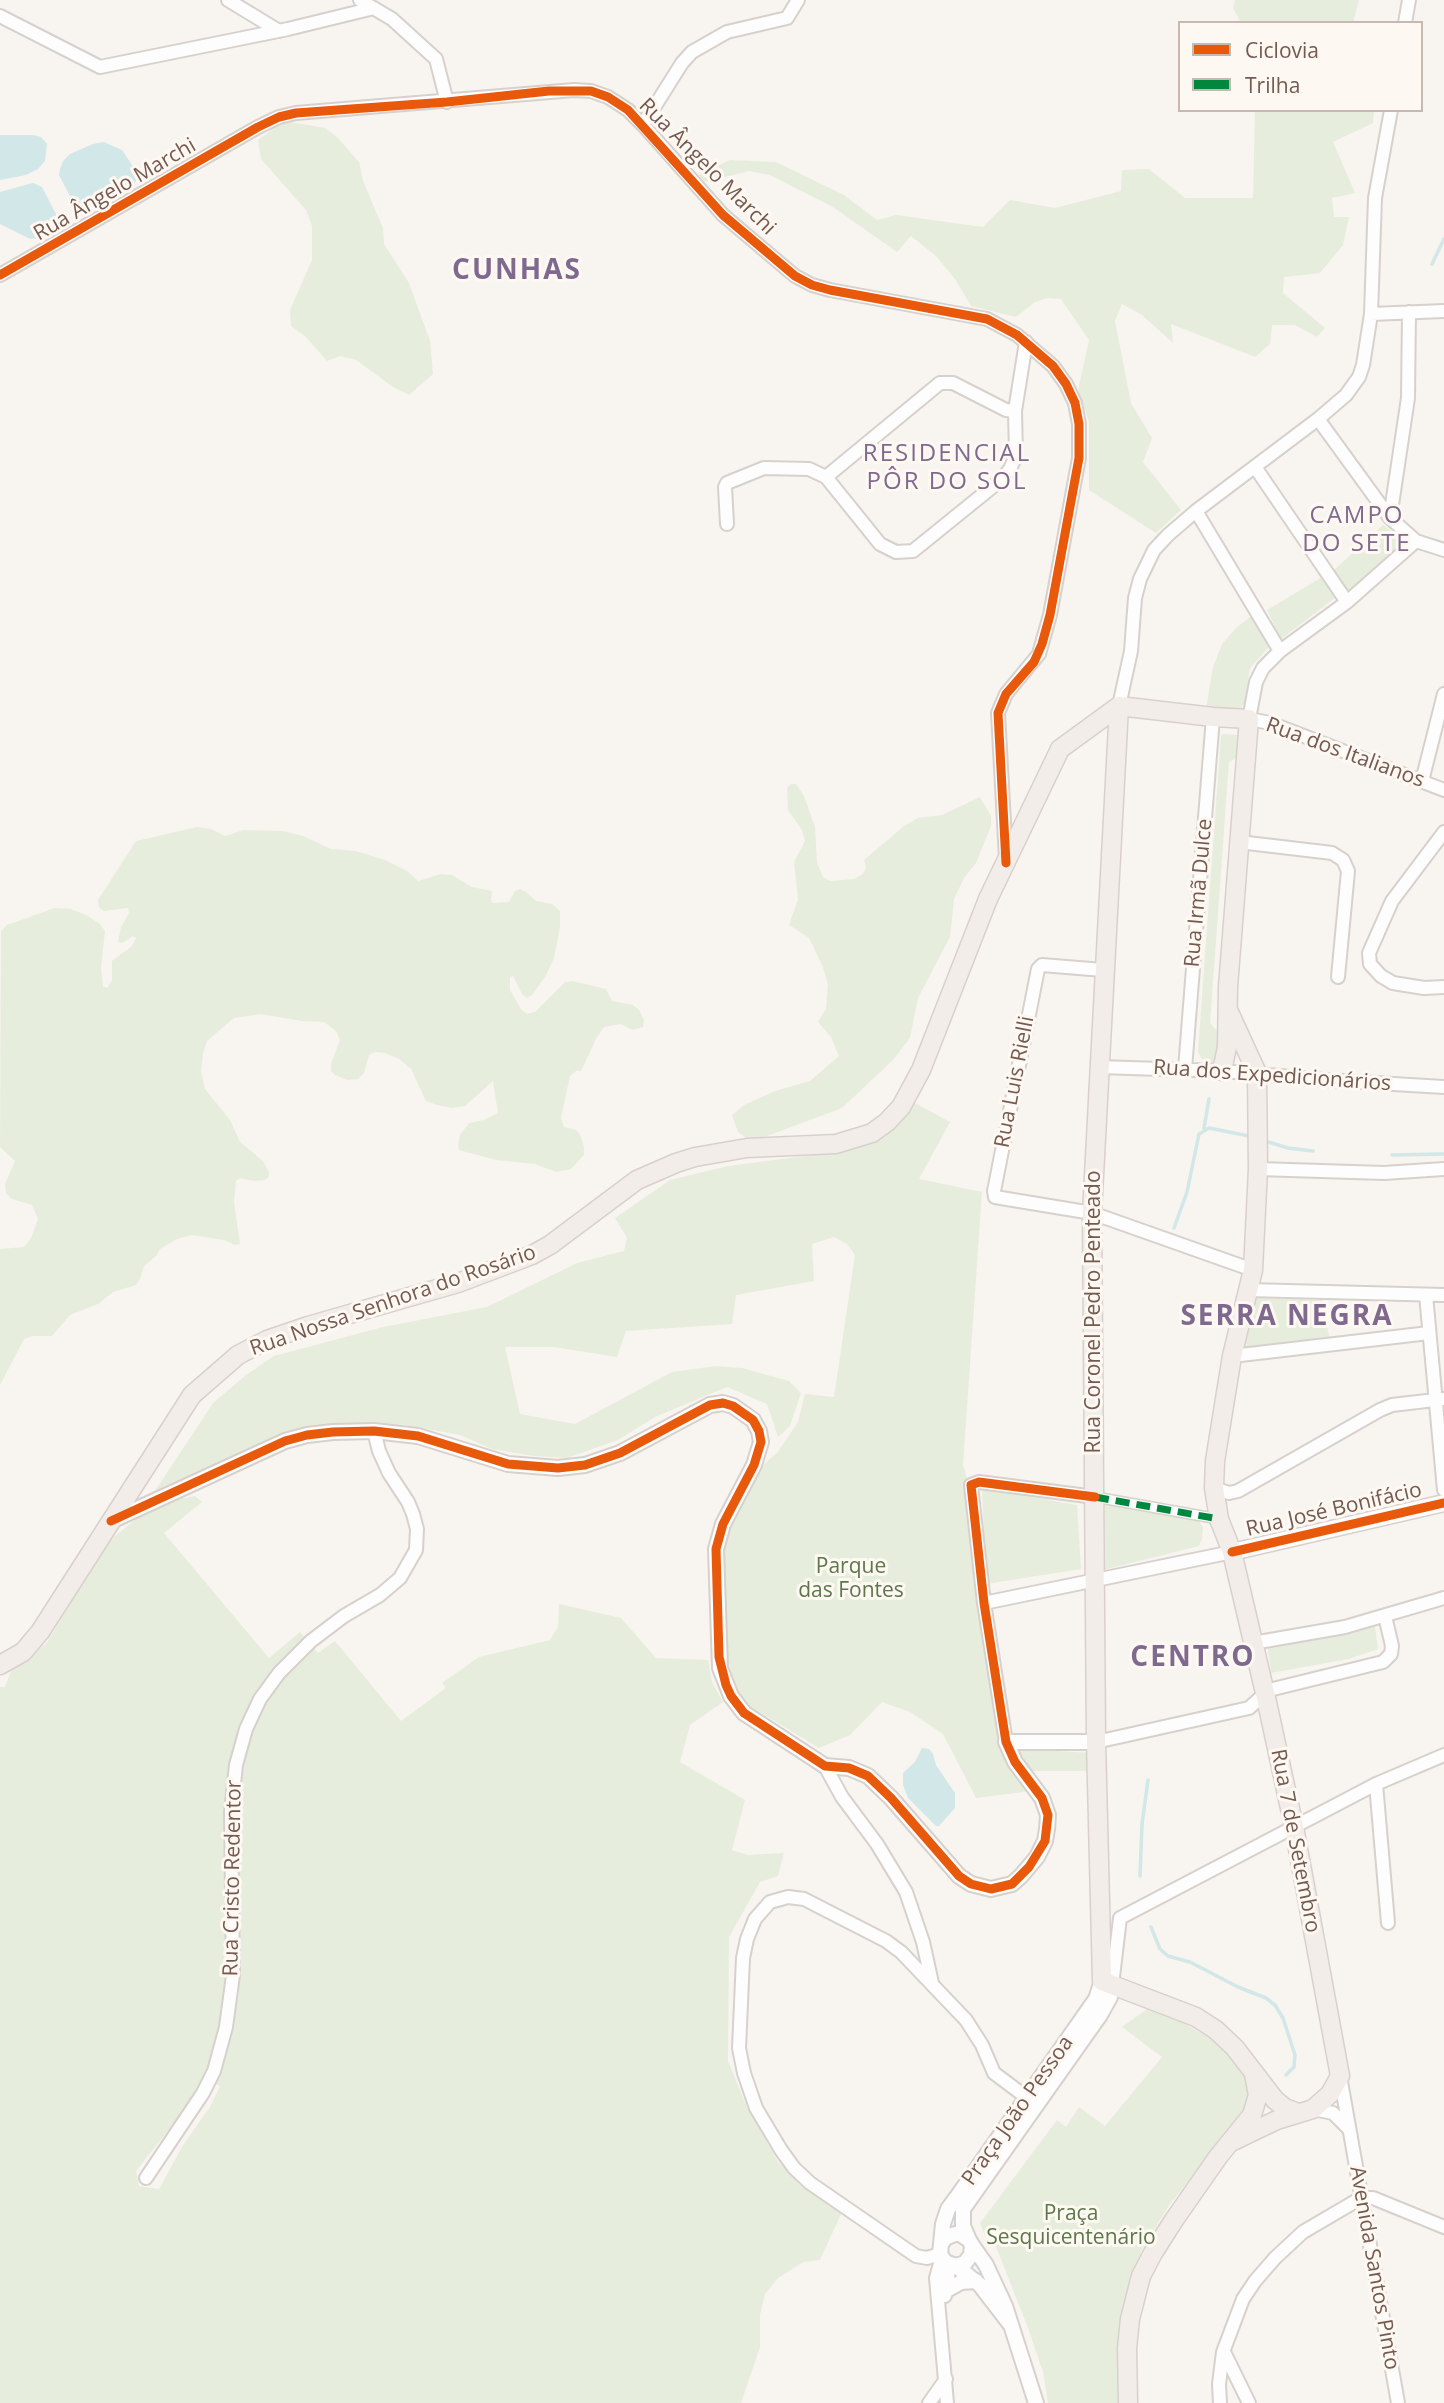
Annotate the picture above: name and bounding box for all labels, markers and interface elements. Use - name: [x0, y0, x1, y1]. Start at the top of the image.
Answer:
- legend: [1178, 21, 1423, 112]
- text: Ciclovia: [1245, 36, 1319, 64]
- text: Trilha: [1245, 71, 1300, 99]
- street label: Rua Ângelo Marchi: [633, 93, 781, 241]
- street label: Rua Ângelo Marchi: [29, 133, 201, 247]
- district label: CUNHAS: [453, 254, 581, 288]
- district label: RESIDENCIAL PÔR DO SOL: [864, 440, 1030, 496]
- district label: CAMPO DO SETE: [1303, 502, 1411, 558]
- street label: Rua dos Italianos: [1262, 713, 1428, 793]
- street label: Rua Irmã Dulce: [1180, 818, 1218, 968]
- street label: Rua Luis Rielli: [990, 1014, 1040, 1150]
- street label: Rua dos Expedicionários: [1152, 1055, 1392, 1097]
- street label: Rua Coronel Pedro Penteado: [1081, 1170, 1107, 1454]
- street label: Rua Nossa Senhora do Rosário: [247, 1240, 539, 1362]
- district label: SERRA NEGRA: [1182, 1300, 1392, 1334]
- street label: Rua José Bonifácio: [1244, 1478, 1424, 1542]
- park label: Parque das Fontes: [798, 1554, 904, 1604]
- district label: CENTRO: [1131, 1641, 1255, 1675]
- street label: Rua 7 de Setembro: [1265, 1747, 1325, 1935]
- street label: Rua Cristo Redentor: [219, 1779, 247, 1977]
- street label: Praça João Pessoa: [957, 2031, 1079, 2191]
- street label: Avenida Santos Pinto: [1344, 2164, 1404, 2372]
- park label: Praça Sesquicentenário: [986, 2201, 1156, 2251]

